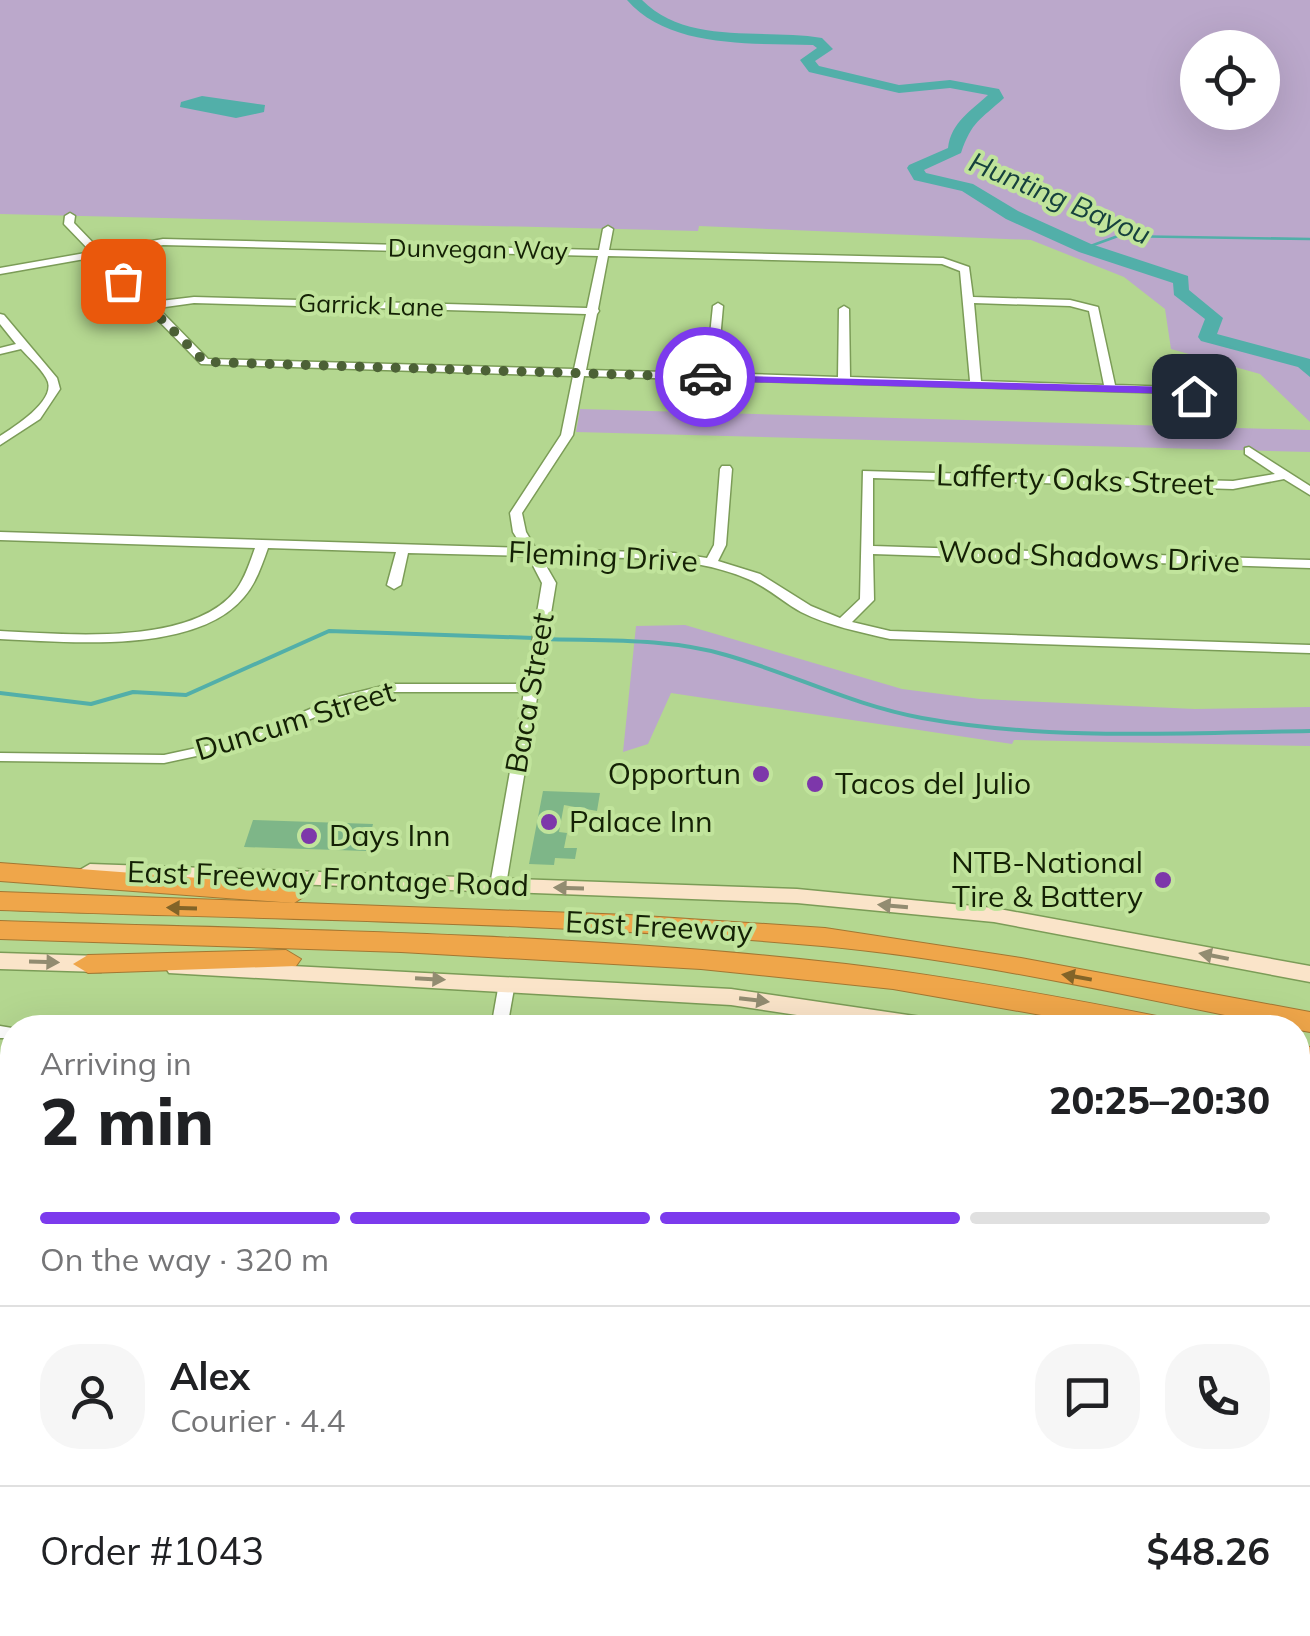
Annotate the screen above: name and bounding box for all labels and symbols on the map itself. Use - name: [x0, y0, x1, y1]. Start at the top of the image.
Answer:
- water label: Hunting Bayou: [964, 144, 1156, 251]
- street label: Dunvegan Way: [388, 231, 568, 266]
- pin: [81, 239, 166, 324]
- street label: Garrick Lane: [298, 286, 445, 323]
- courier: [655, 327, 755, 427]
- pin: [1152, 354, 1237, 439]
- street label: Lafferty Oaks Street: [935, 455, 1215, 503]
- street label: Fleming Drive: [507, 532, 699, 580]
- street label: Wood Shadows Drive: [938, 532, 1241, 580]
- street label: Baca Street: [496, 610, 562, 776]
- street label: Duncum Street: [190, 672, 399, 768]
- place label: Opportun: [608, 754, 741, 792]
- marker: Opportun: [750, 763, 772, 785]
- place label: Tacos del Julio: [835, 764, 1031, 802]
- marker: Tacos del Julio: [804, 773, 826, 795]
- place label: Palace Inn: [569, 802, 713, 840]
- marker: Palace Inn: [538, 811, 560, 833]
- place label: Days Inn: [329, 816, 451, 854]
- marker: Days Inn: [298, 825, 320, 847]
- place label: NTB-National Tire & Battery: [951, 843, 1143, 915]
- street label: East Freeway Frontage Road: [127, 852, 529, 904]
- marker: NTB-National Tire & Battery: [1152, 869, 1174, 891]
- one-way arrow: [553, 880, 584, 896]
- one-way arrow: [877, 897, 909, 913]
- one-way arrow: [166, 899, 198, 915]
- street label: East Freeway: [564, 902, 754, 950]
- one-way arrow: [1198, 948, 1229, 963]
- one-way arrow: [28, 954, 60, 970]
- one-way arrow: [1061, 969, 1092, 984]
- one-way arrow: [415, 972, 446, 988]
- one-way arrow: [739, 992, 771, 1008]

